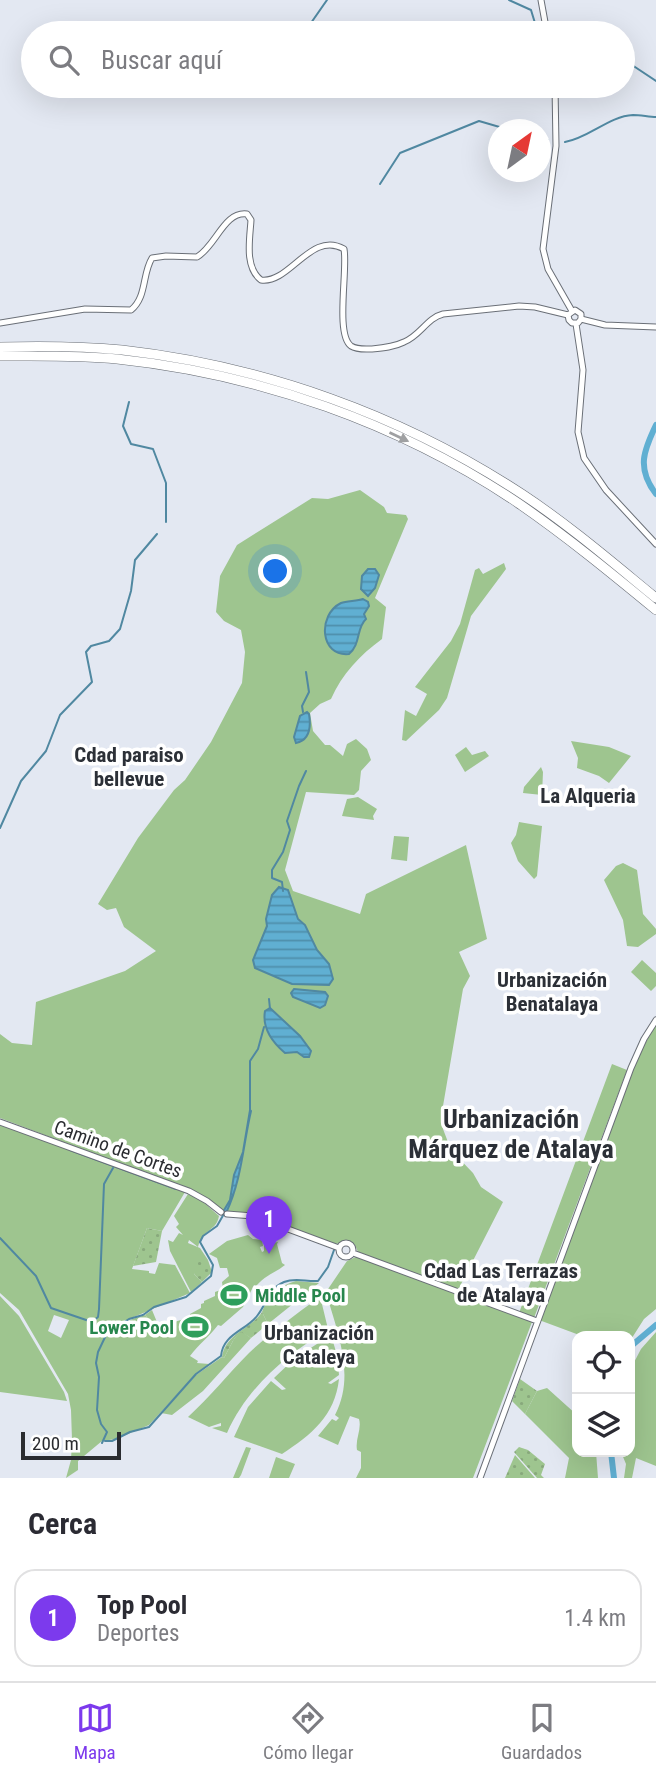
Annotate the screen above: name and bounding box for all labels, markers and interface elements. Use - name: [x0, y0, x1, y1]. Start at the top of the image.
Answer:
- search box: [21, 21, 635, 98]
- icon: search: [45, 41, 83, 79]
- text: Buscar aquí: [101, 45, 222, 75]
- north arrow: [488, 119, 551, 182]
- one-way arrow: [389, 431, 409, 443]
- your location: [258, 554, 292, 588]
- district label: Cdad paraiso bellevue: [74, 743, 184, 791]
- district label: La Alqueria: [540, 784, 636, 808]
- district label: Urbanización Benatalaya: [497, 968, 607, 1016]
- district label: Urbanización Márquez de Atalaya: [408, 1104, 614, 1164]
- street label: Camino de Cortes: [51, 1115, 185, 1183]
- pin: 1: [246, 1196, 292, 1254]
- district label: Cdad Las Terrazas de Atalaya: [424, 1259, 578, 1307]
- sports icon: Middle Pool: [219, 1280, 249, 1310]
- place label: Middle Pool: [255, 1284, 346, 1307]
- sports icon: Lower Pool: [180, 1312, 210, 1342]
- place label: Lower Pool: [89, 1316, 174, 1339]
- district label: Urbanización Cataleya: [264, 1321, 374, 1369]
- map controls: [572, 1331, 635, 1457]
- button: locate: [572, 1331, 635, 1394]
- button: layers: [572, 1394, 635, 1457]
- scale bar: [21, 1429, 121, 1461]
- text: 200 m: [32, 1432, 79, 1455]
- text: Cerca: [28, 1506, 97, 1541]
- text: Top Pool: [97, 1590, 187, 1620]
- text: 1: [47, 1605, 59, 1632]
- text: 1.4 km: [564, 1605, 626, 1632]
- text: Deportes: [97, 1620, 179, 1647]
- tab: Mapa: [74, 1699, 116, 1764]
- tab: Cómo llegar: [263, 1699, 354, 1764]
- tab: Guardados: [501, 1699, 582, 1764]

